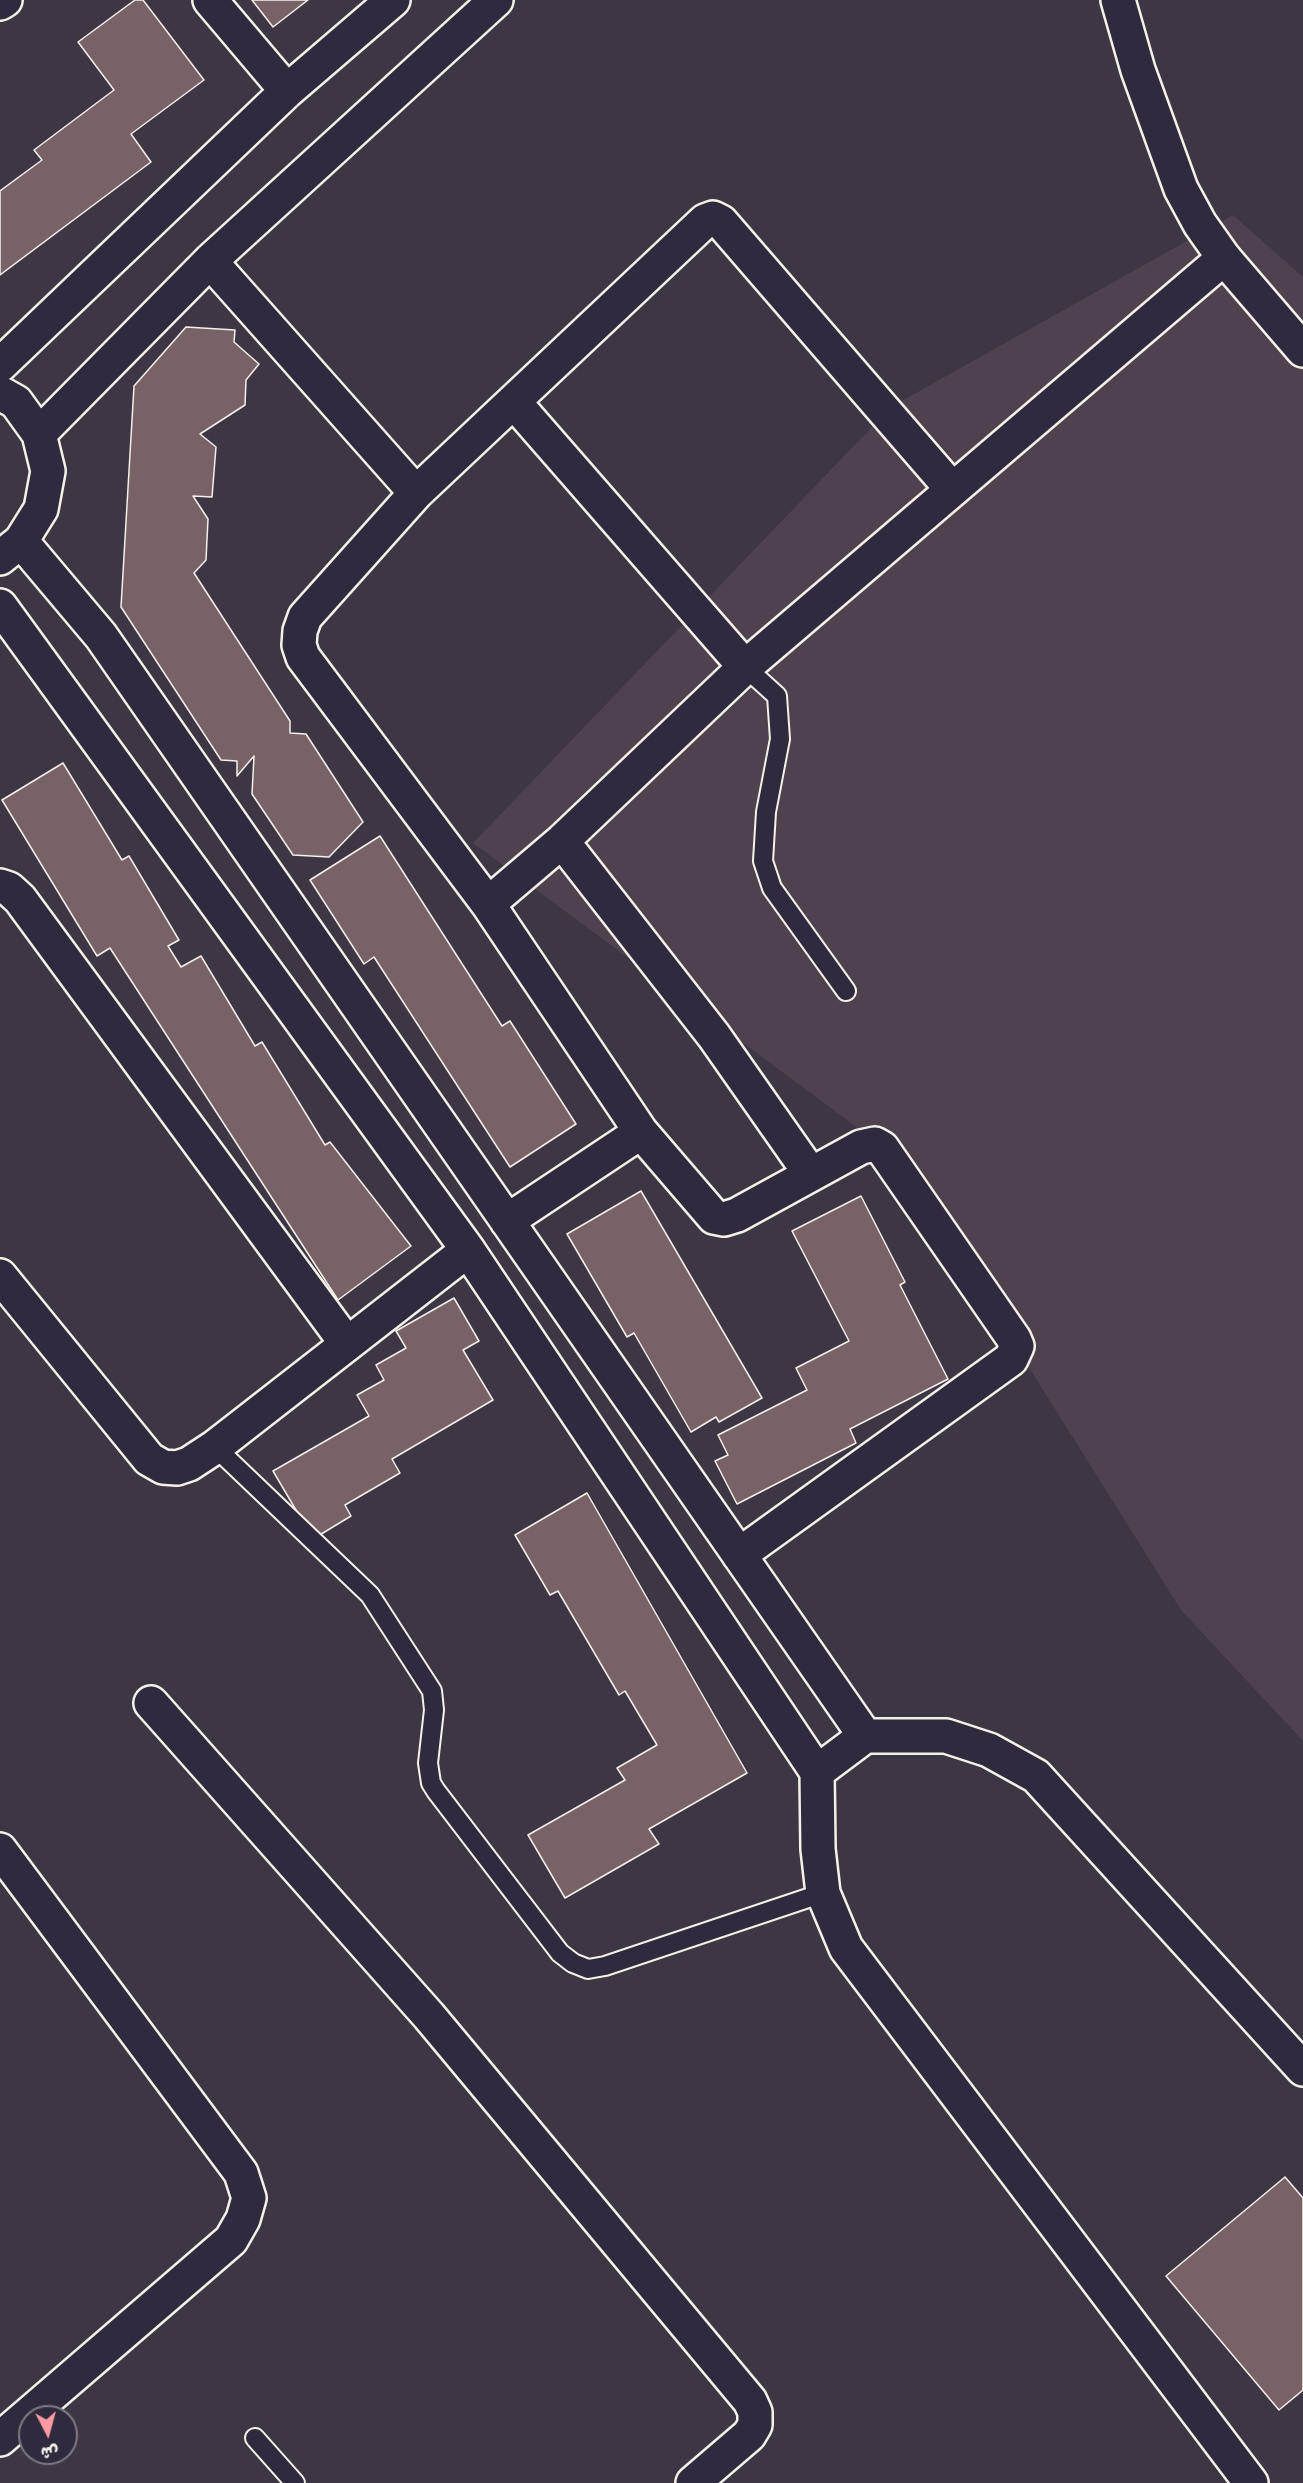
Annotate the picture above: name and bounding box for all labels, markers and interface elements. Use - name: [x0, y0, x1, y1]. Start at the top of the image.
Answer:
- north arrow: [18, 2405, 78, 2465]
- text: ش: [40, 2441, 59, 2462]

